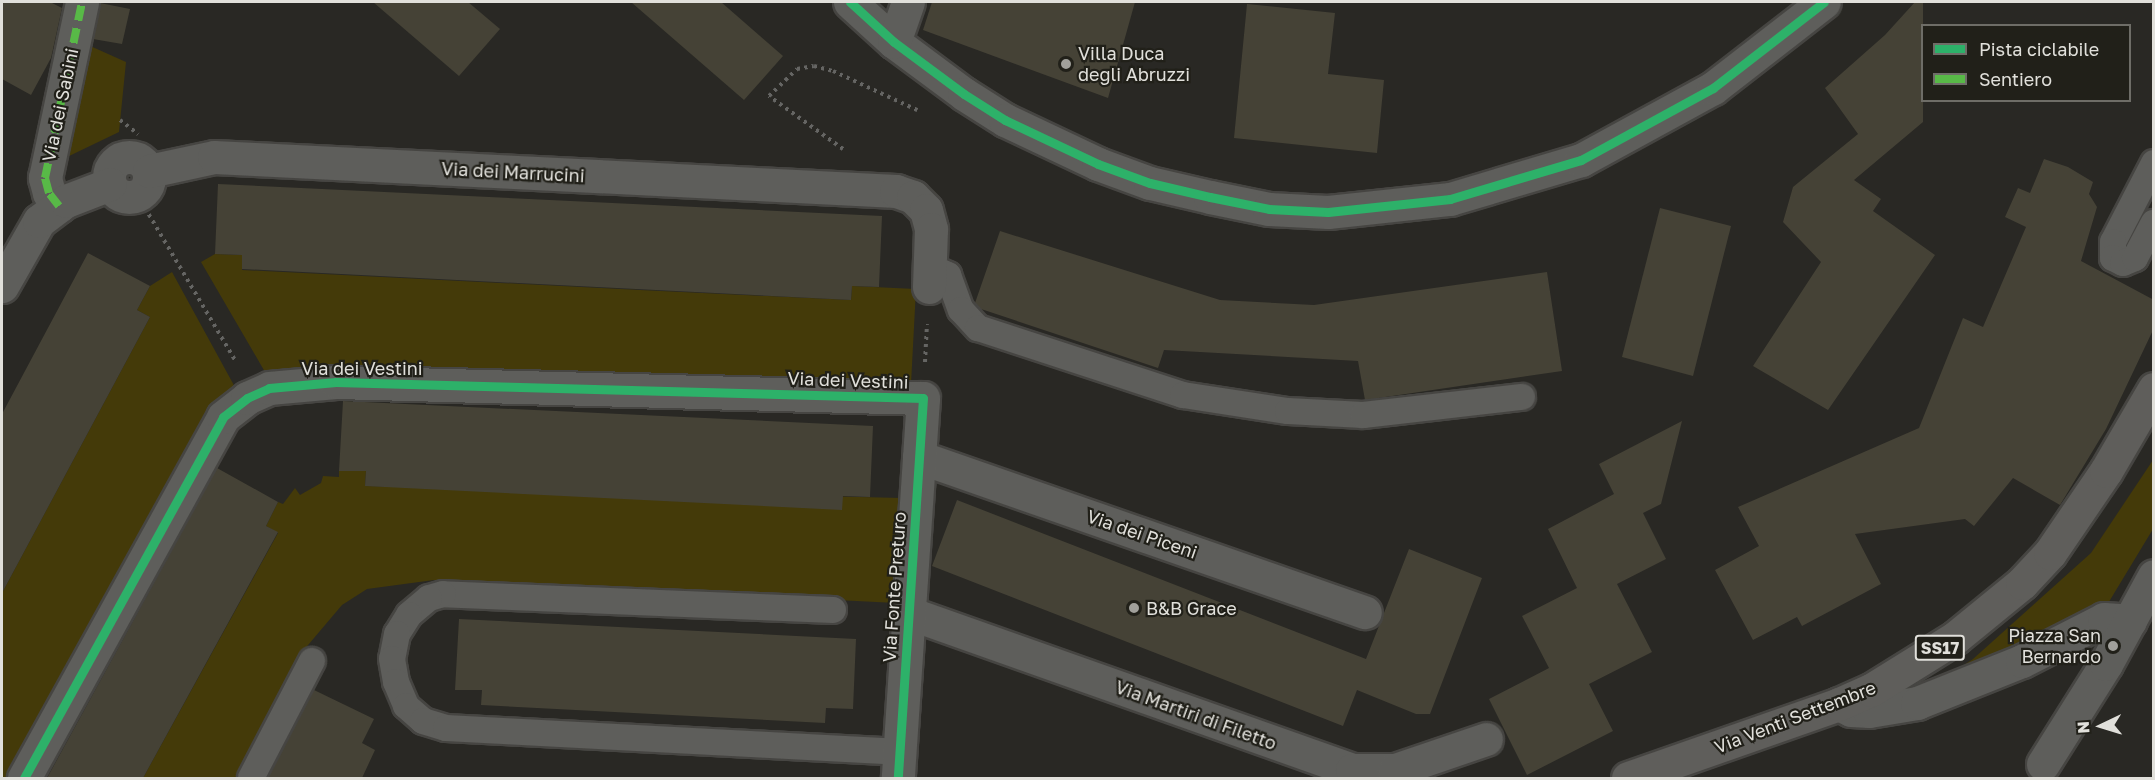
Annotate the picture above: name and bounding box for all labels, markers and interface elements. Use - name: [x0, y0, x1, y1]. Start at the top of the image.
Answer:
- legend: [1921, 24, 2131, 102]
- text: Pista ciclabile: [1979, 38, 2099, 60]
- place label: Villa Duca degli Abruzzi: [1078, 43, 1190, 86]
- street label: Via dei Sabini: [37, 46, 83, 164]
- marker: Villa Duca degli Abruzzi: [1059, 57, 1073, 71]
- text: Sentiero: [1979, 68, 2052, 90]
- street label: Via dei Marrucini: [441, 157, 585, 187]
- street label: Via dei Vestini: [301, 357, 423, 379]
- street label: Via dei Vestini: [787, 367, 909, 393]
- street label: Via dei Piceni: [1084, 505, 1200, 563]
- street label: Via Fonte Preturo: [878, 511, 910, 663]
- place label: B&B Grace: [1146, 597, 1237, 619]
- marker: B&B Grace: [1127, 601, 1141, 615]
- place label: Piazza San Bernardo: [2008, 625, 2101, 668]
- road number: SS17: [1914, 635, 1966, 661]
- marker: Piazza San Bernardo: [2106, 639, 2120, 653]
- street label: Via Martiri di Filetto: [1112, 676, 1280, 754]
- street label: Via Venti Settembre: [1711, 676, 1879, 758]
- north arrow: [2071, 696, 2131, 756]
- text: N: [2073, 720, 2093, 734]

